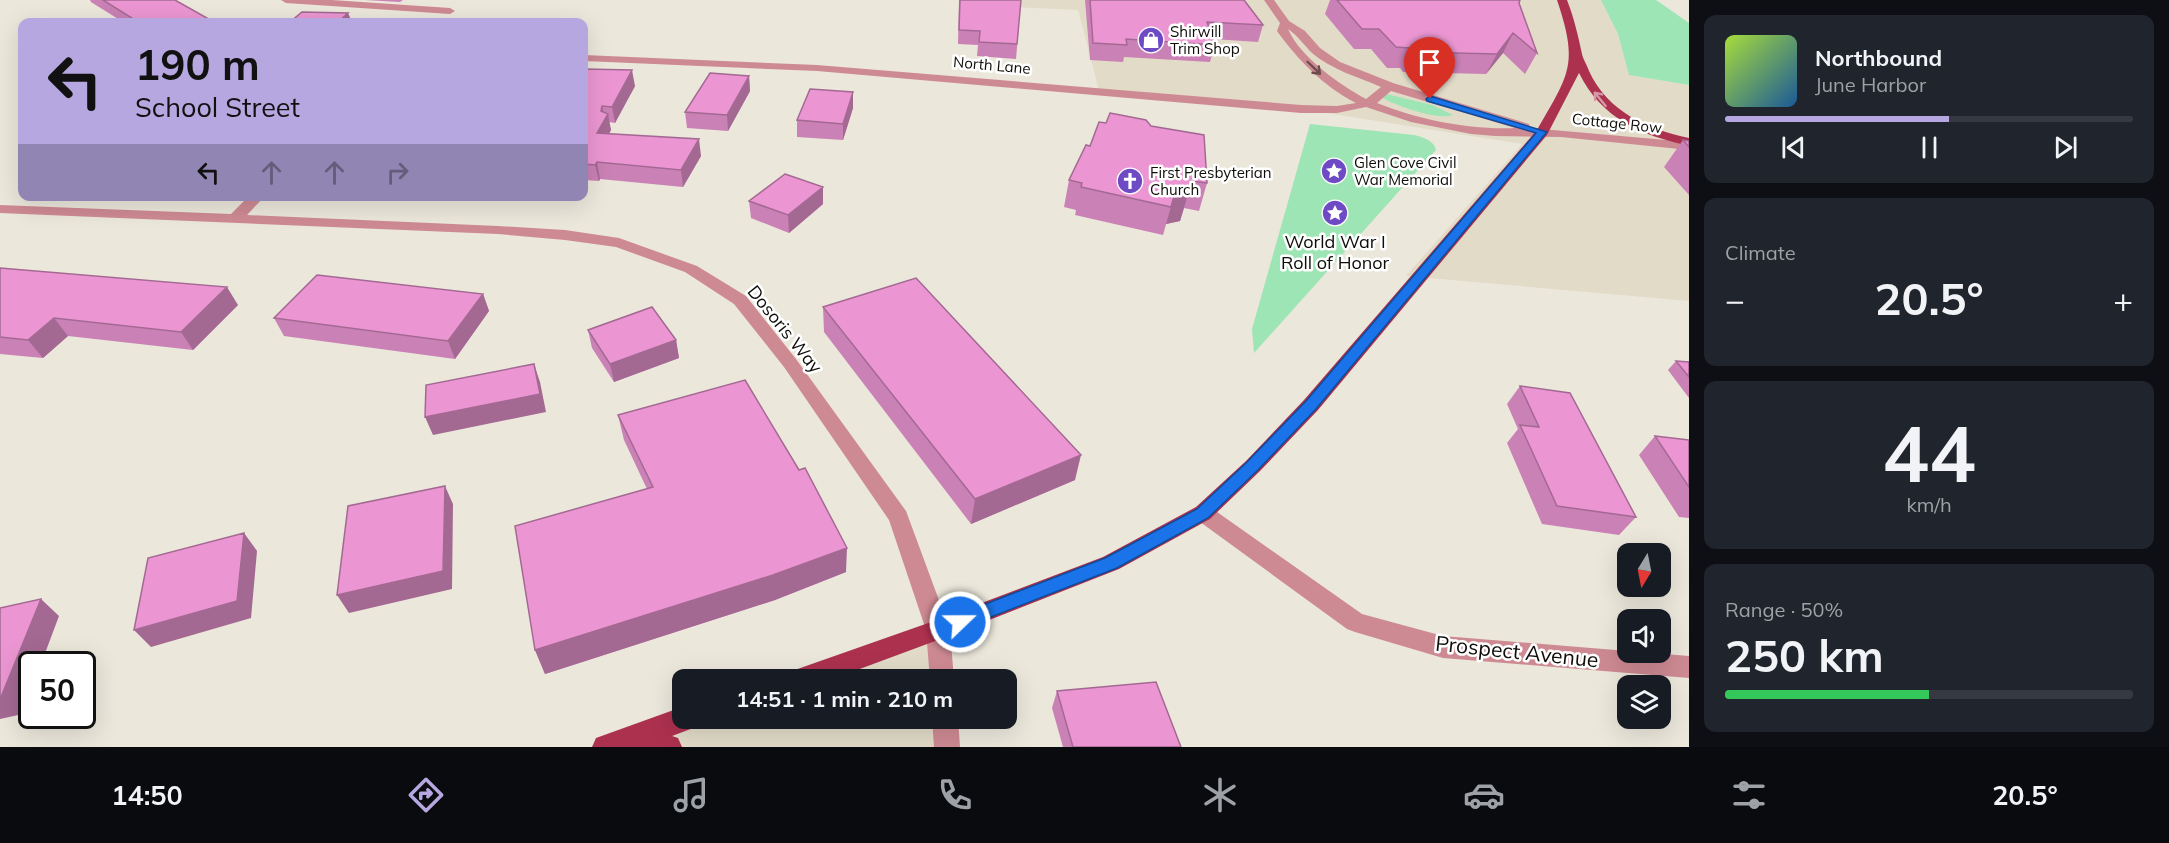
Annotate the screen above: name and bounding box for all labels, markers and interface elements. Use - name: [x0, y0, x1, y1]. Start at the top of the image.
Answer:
- place label: Shirwill Trim Shop: [1170, 22, 1240, 58]
- shop icon: Shirwill Trim Shop: [1136, 25, 1166, 55]
- pin: [1404, 37, 1455, 99]
- text: 190 m: [135, 38, 260, 91]
- icon: left: [36, 42, 114, 120]
- text: Northbound: [1815, 44, 1942, 72]
- icon: arrive: [1413, 46, 1446, 79]
- street label: North Lane: [952, 52, 1032, 78]
- one-way arrow: [1307, 61, 1322, 75]
- text: June Harbor: [1815, 72, 1926, 97]
- text: School Street: [135, 90, 300, 124]
- one-way arrow: [1594, 92, 1607, 108]
- street label: Cottage Row: [1571, 109, 1663, 137]
- icon: previous: [1777, 131, 1810, 164]
- icon: pause: [1913, 131, 1946, 164]
- icon: next: [2049, 131, 2082, 164]
- place label: Glen Cove Civil War Memorial: [1354, 153, 1456, 189]
- icon: left: [192, 156, 225, 189]
- icon: ahead: [255, 156, 288, 189]
- icon: ahead: [318, 156, 351, 189]
- icon: right: [381, 156, 414, 189]
- place icon: Glen Cove Civil War Memorial: [1319, 156, 1349, 186]
- place label: First Presbyterian Church: [1150, 163, 1272, 199]
- church icon: First Presbyterian Church: [1115, 166, 1145, 196]
- place icon: World War I Roll of Honor: [1320, 198, 1350, 228]
- place label: World War I Roll of Honor: [1281, 230, 1390, 274]
- text: Climate: [1725, 240, 1796, 265]
- text: 20.5°: [1874, 270, 1984, 326]
- text: −: [1725, 279, 1745, 320]
- text: +: [2113, 279, 2133, 320]
- street label: Dosoris Way: [743, 280, 828, 378]
- text: 44: [1882, 404, 1976, 502]
- text: km/h: [1906, 492, 1952, 517]
- north arrow: [1617, 543, 1671, 597]
- map controls: [1617, 543, 1671, 729]
- position arrow: [928, 590, 992, 654]
- text: Range · 50%: [1725, 597, 1843, 622]
- button: sound: [1617, 609, 1671, 663]
- text: 250 km: [1725, 627, 1884, 683]
- street label: Prospect Avenue: [1434, 630, 1600, 672]
- speed limit sign: 50: [18, 651, 96, 729]
- button: layers: [1617, 675, 1671, 729]
- text: 14:51 · 1 min · 210 m: [736, 685, 953, 713]
- icon: directions: [405, 774, 447, 816]
- icon: music: [670, 774, 712, 816]
- icon: phone: [934, 774, 976, 816]
- icon: climate: [1199, 774, 1241, 816]
- icon: car: [1463, 774, 1505, 816]
- icon: filters: [1728, 774, 1770, 816]
- text: 14:50: [111, 778, 183, 812]
- text: 20.5°: [1992, 778, 2058, 812]

